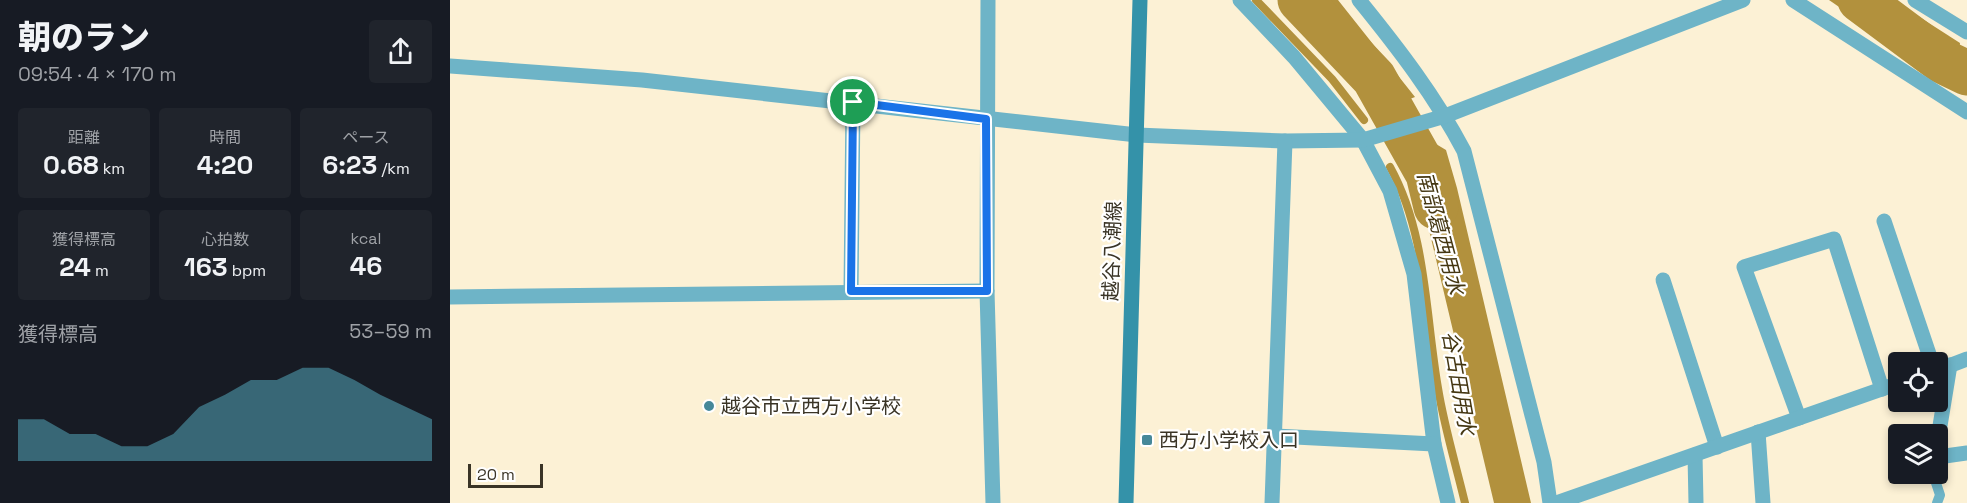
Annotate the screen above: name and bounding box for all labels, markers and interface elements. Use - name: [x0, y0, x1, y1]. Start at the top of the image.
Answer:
- text: 朝のラン: [18, 17, 150, 59]
- button: share: [369, 20, 432, 83]
- text: 09:54 · 4 × 170 m: [18, 61, 176, 87]
- pin: [827, 76, 878, 127]
- icon: arrive: [836, 85, 869, 118]
- text: 距離: [68, 127, 100, 148]
- text: 時間: [209, 127, 241, 148]
- text: ペース: [342, 127, 390, 148]
- text: 0.68: [43, 148, 99, 182]
- text: 4:20: [197, 148, 253, 182]
- text: 6:23: [322, 148, 377, 182]
- text: km: [99, 158, 125, 179]
- text: /km: [377, 158, 410, 179]
- water label: 南部葛西用水: [1412, 169, 1471, 299]
- street label: 越谷八潮線: [1097, 201, 1127, 301]
- text: kcal: [351, 228, 381, 249]
- text: 獲得標高: [52, 229, 116, 250]
- text: 心拍数: [201, 229, 249, 250]
- text: 46: [350, 249, 382, 283]
- text: 24: [59, 250, 91, 284]
- text: 163: [184, 250, 228, 284]
- text: m: [91, 260, 109, 281]
- text: bpm: [228, 260, 266, 281]
- text: 53–59 m: [349, 318, 432, 344]
- text: 獲得標高: [18, 321, 98, 347]
- water label: 谷古田用水: [1437, 329, 1482, 439]
- map controls: [1888, 352, 1948, 484]
- button: locate: [1888, 352, 1948, 412]
- place label: 越谷市立西方小学校: [721, 393, 901, 419]
- marker: 越谷市立西方小学校: [702, 399, 716, 413]
- button: layers: [1888, 424, 1948, 484]
- place label: 西方小学校入口: [1159, 427, 1299, 453]
- marker: 西方小学校入口: [1140, 433, 1154, 447]
- scale bar: [468, 461, 543, 488]
- text: 20 m: [477, 464, 515, 485]

